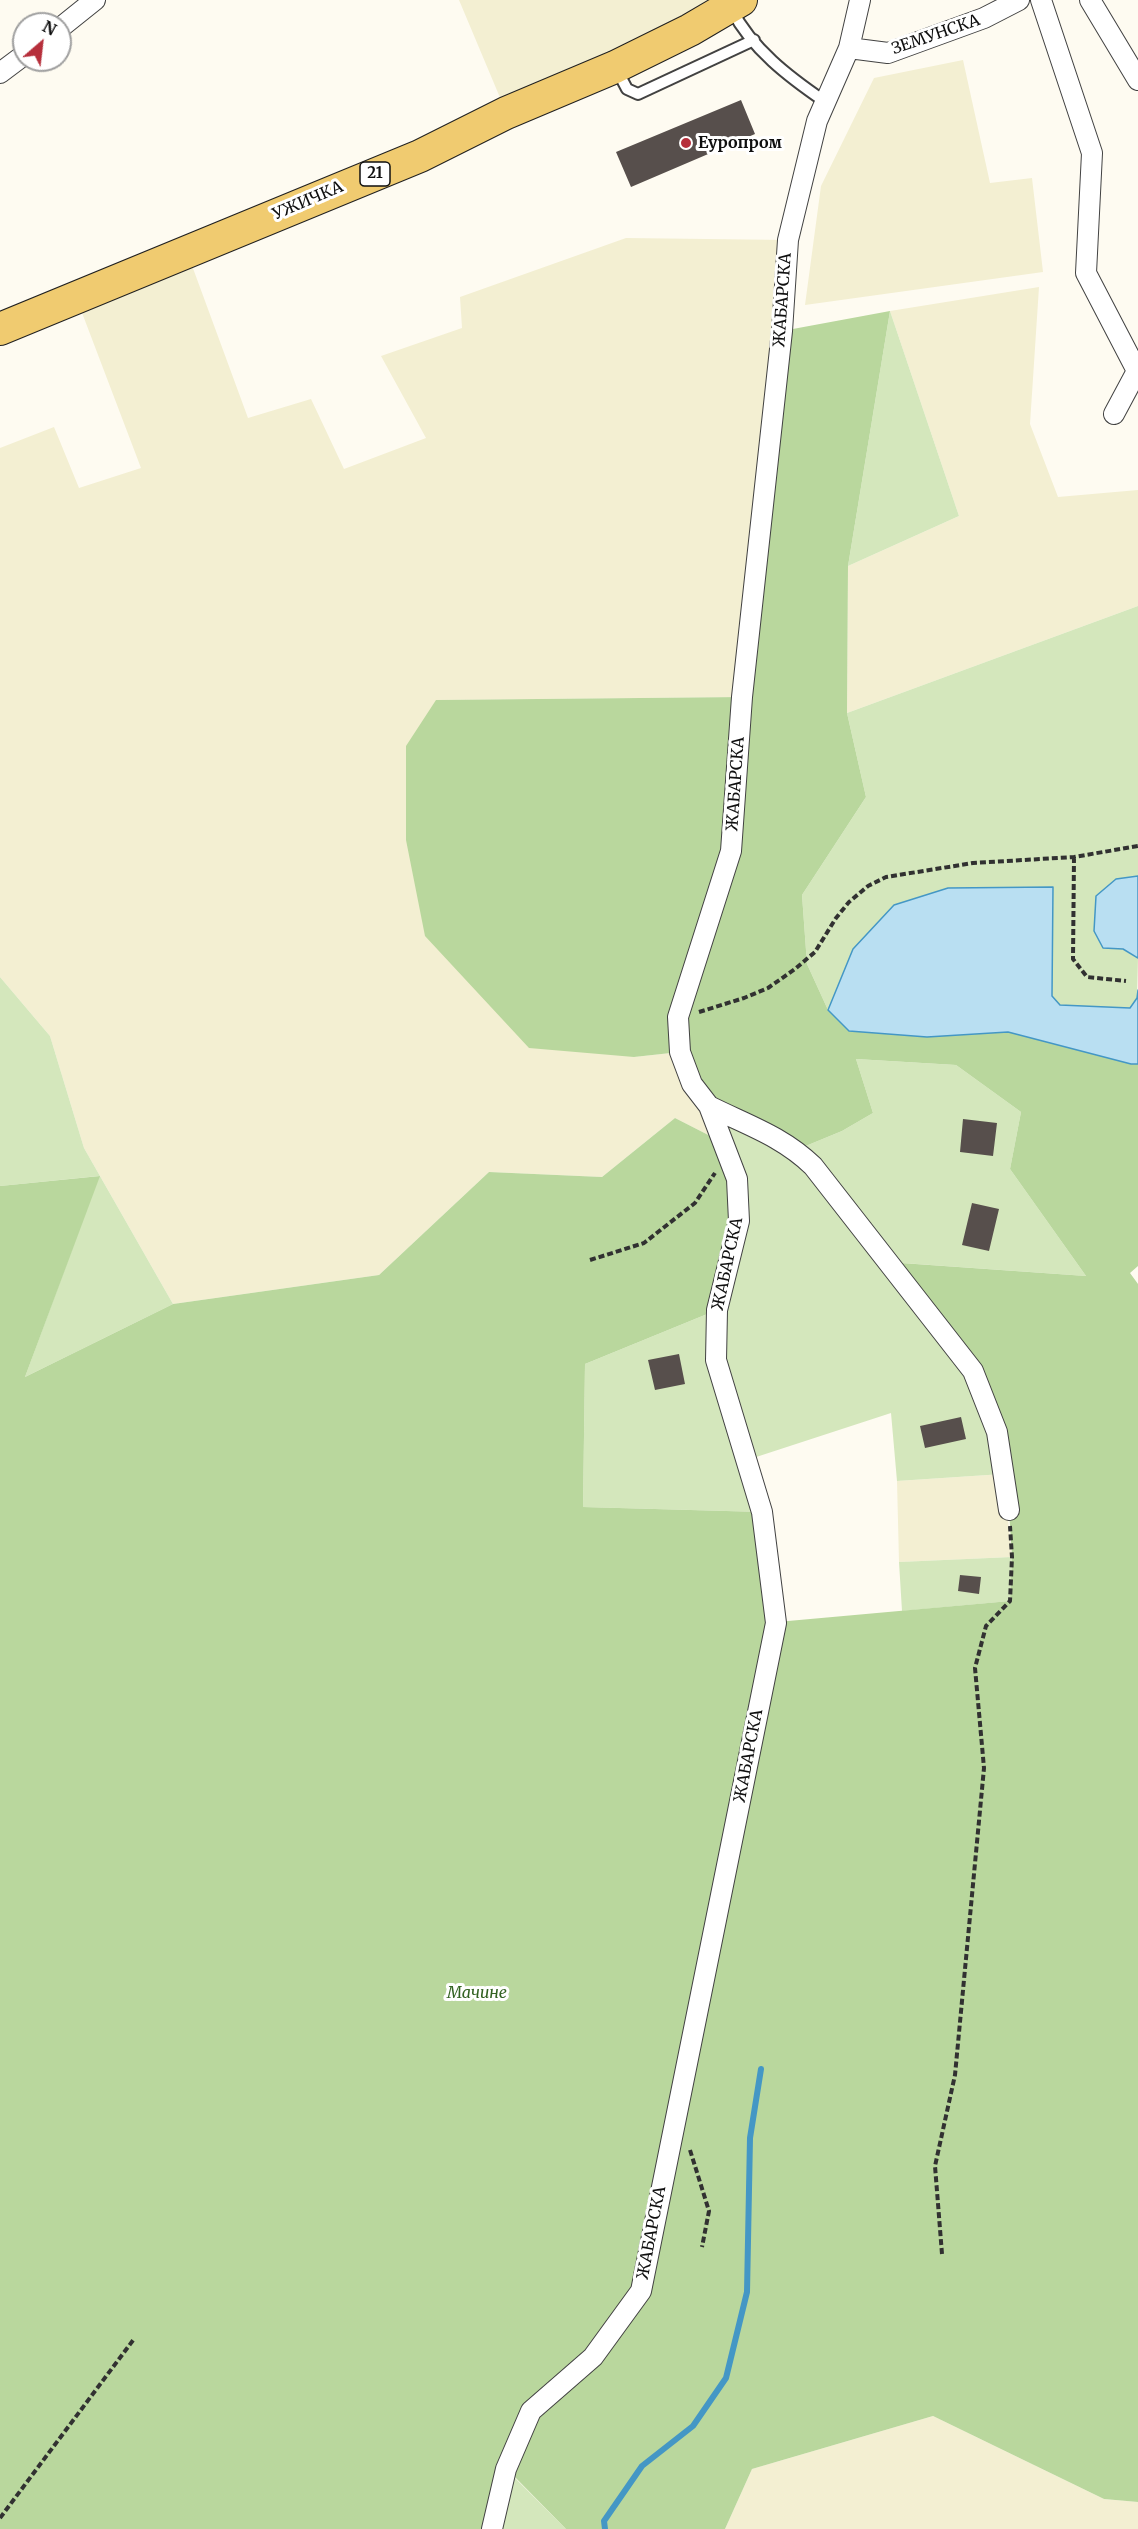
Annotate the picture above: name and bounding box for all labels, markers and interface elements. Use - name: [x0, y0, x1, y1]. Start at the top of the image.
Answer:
- street label: ЗЕМУНСКА: [889, 11, 983, 59]
- north arrow: [12, 12, 72, 72]
- text: N: [39, 16, 60, 40]
- place label: Еуропром: [698, 133, 782, 153]
- marker: Еуропром: [679, 136, 693, 150]
- road number: 21: [360, 162, 390, 186]
- street label: УЖИЧКА: [270, 178, 346, 224]
- street label: ЖАБАРСКА: [770, 252, 796, 348]
- street label: ЖАБАРСКА: [723, 736, 749, 832]
- street label: ЖАБАРСКА: [709, 1216, 747, 1312]
- street label: ЖАБАРСКА: [731, 1708, 767, 1804]
- park label: Мачине: [447, 1983, 507, 2003]
- street label: ЖАБАРСКА: [634, 2185, 670, 2281]

